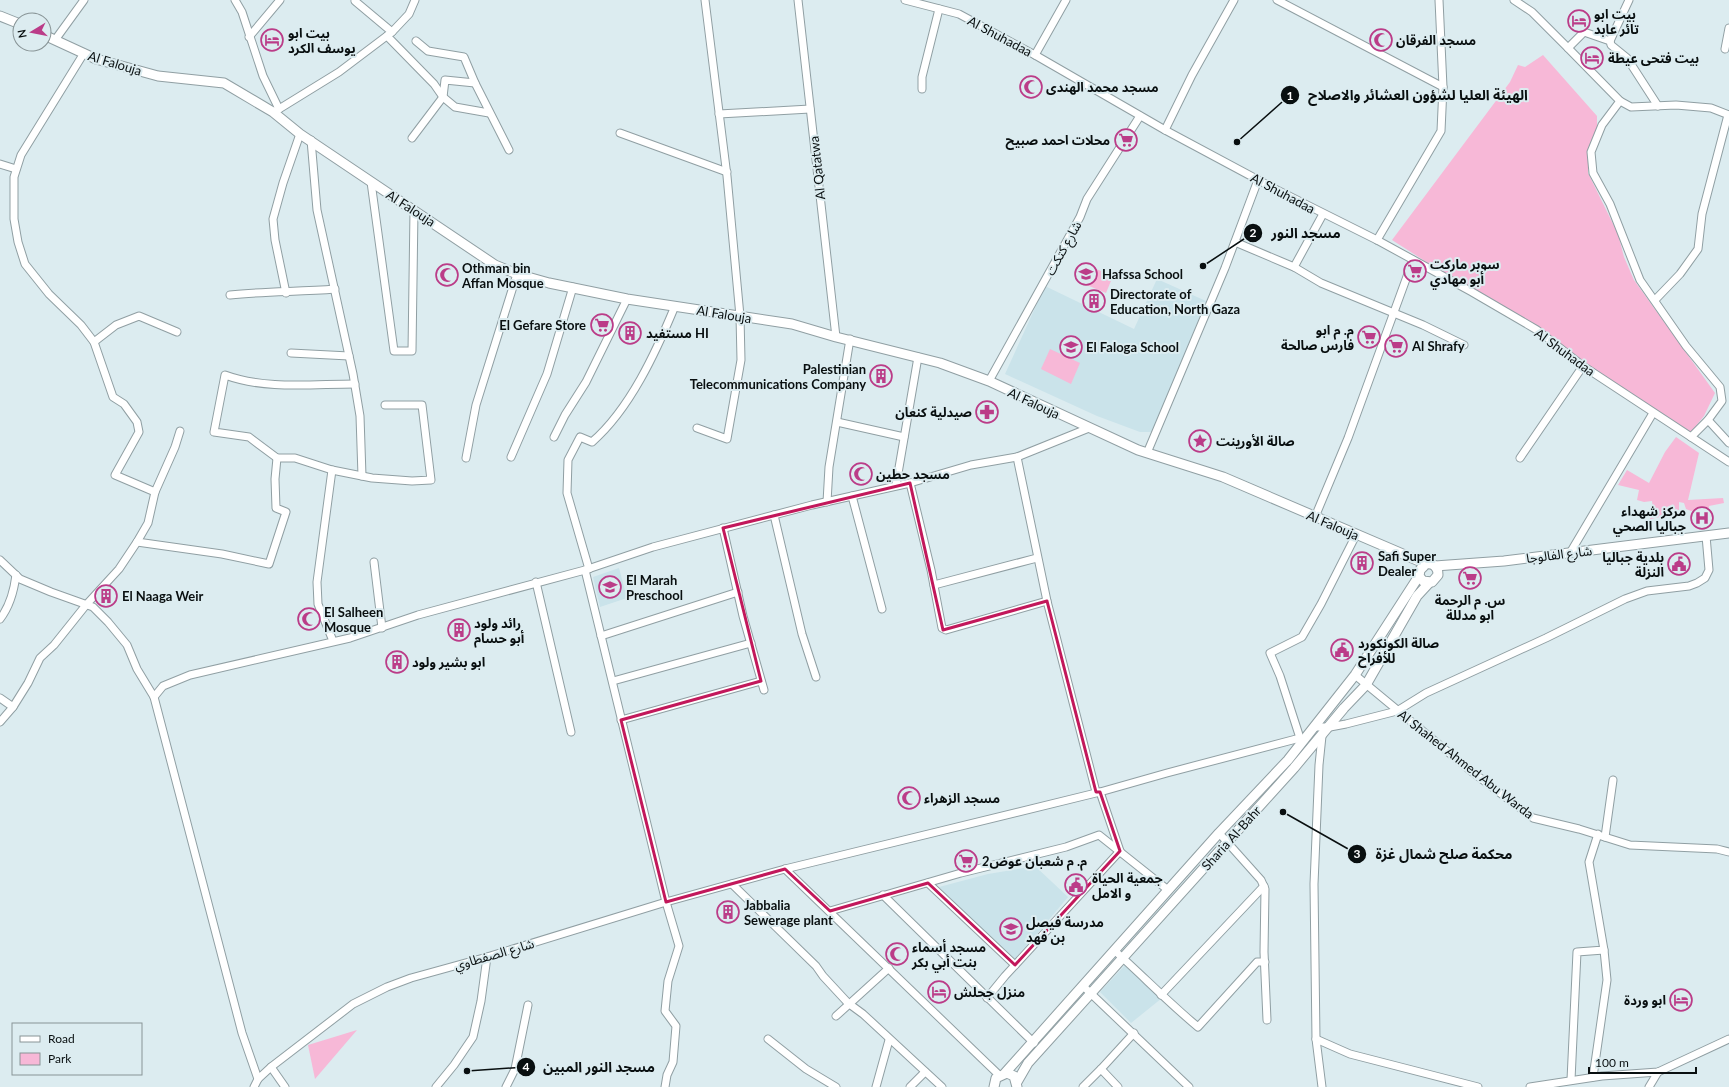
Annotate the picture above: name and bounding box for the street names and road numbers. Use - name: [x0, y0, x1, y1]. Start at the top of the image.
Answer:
- street label: Al Shuhadaa: [965, 12, 1035, 60]
- street label: Al Falouja: [86, 47, 144, 79]
- street label: Al Qatatwa: [806, 135, 828, 201]
- street label: Al Shuhadaa: [1248, 169, 1318, 217]
- street label: Al Falouja: [383, 186, 439, 230]
- street label: شارع كتكت: [1042, 218, 1087, 279]
- street label: Al Falouja: [695, 302, 753, 326]
- street label: Al Shuhadaa: [1532, 325, 1598, 379]
- street label: Al Falouja: [1006, 384, 1062, 422]
- street label: Al Falouja: [1304, 507, 1362, 543]
- street label: شارع الفالوجا: [1525, 542, 1593, 569]
- street label: Al Shahed Ahmed Abu Warda: [1395, 706, 1537, 822]
- street label: Sharia Al-Bahr: [1198, 802, 1264, 874]
- street label: شارع الصفطاوي: [452, 935, 537, 976]

